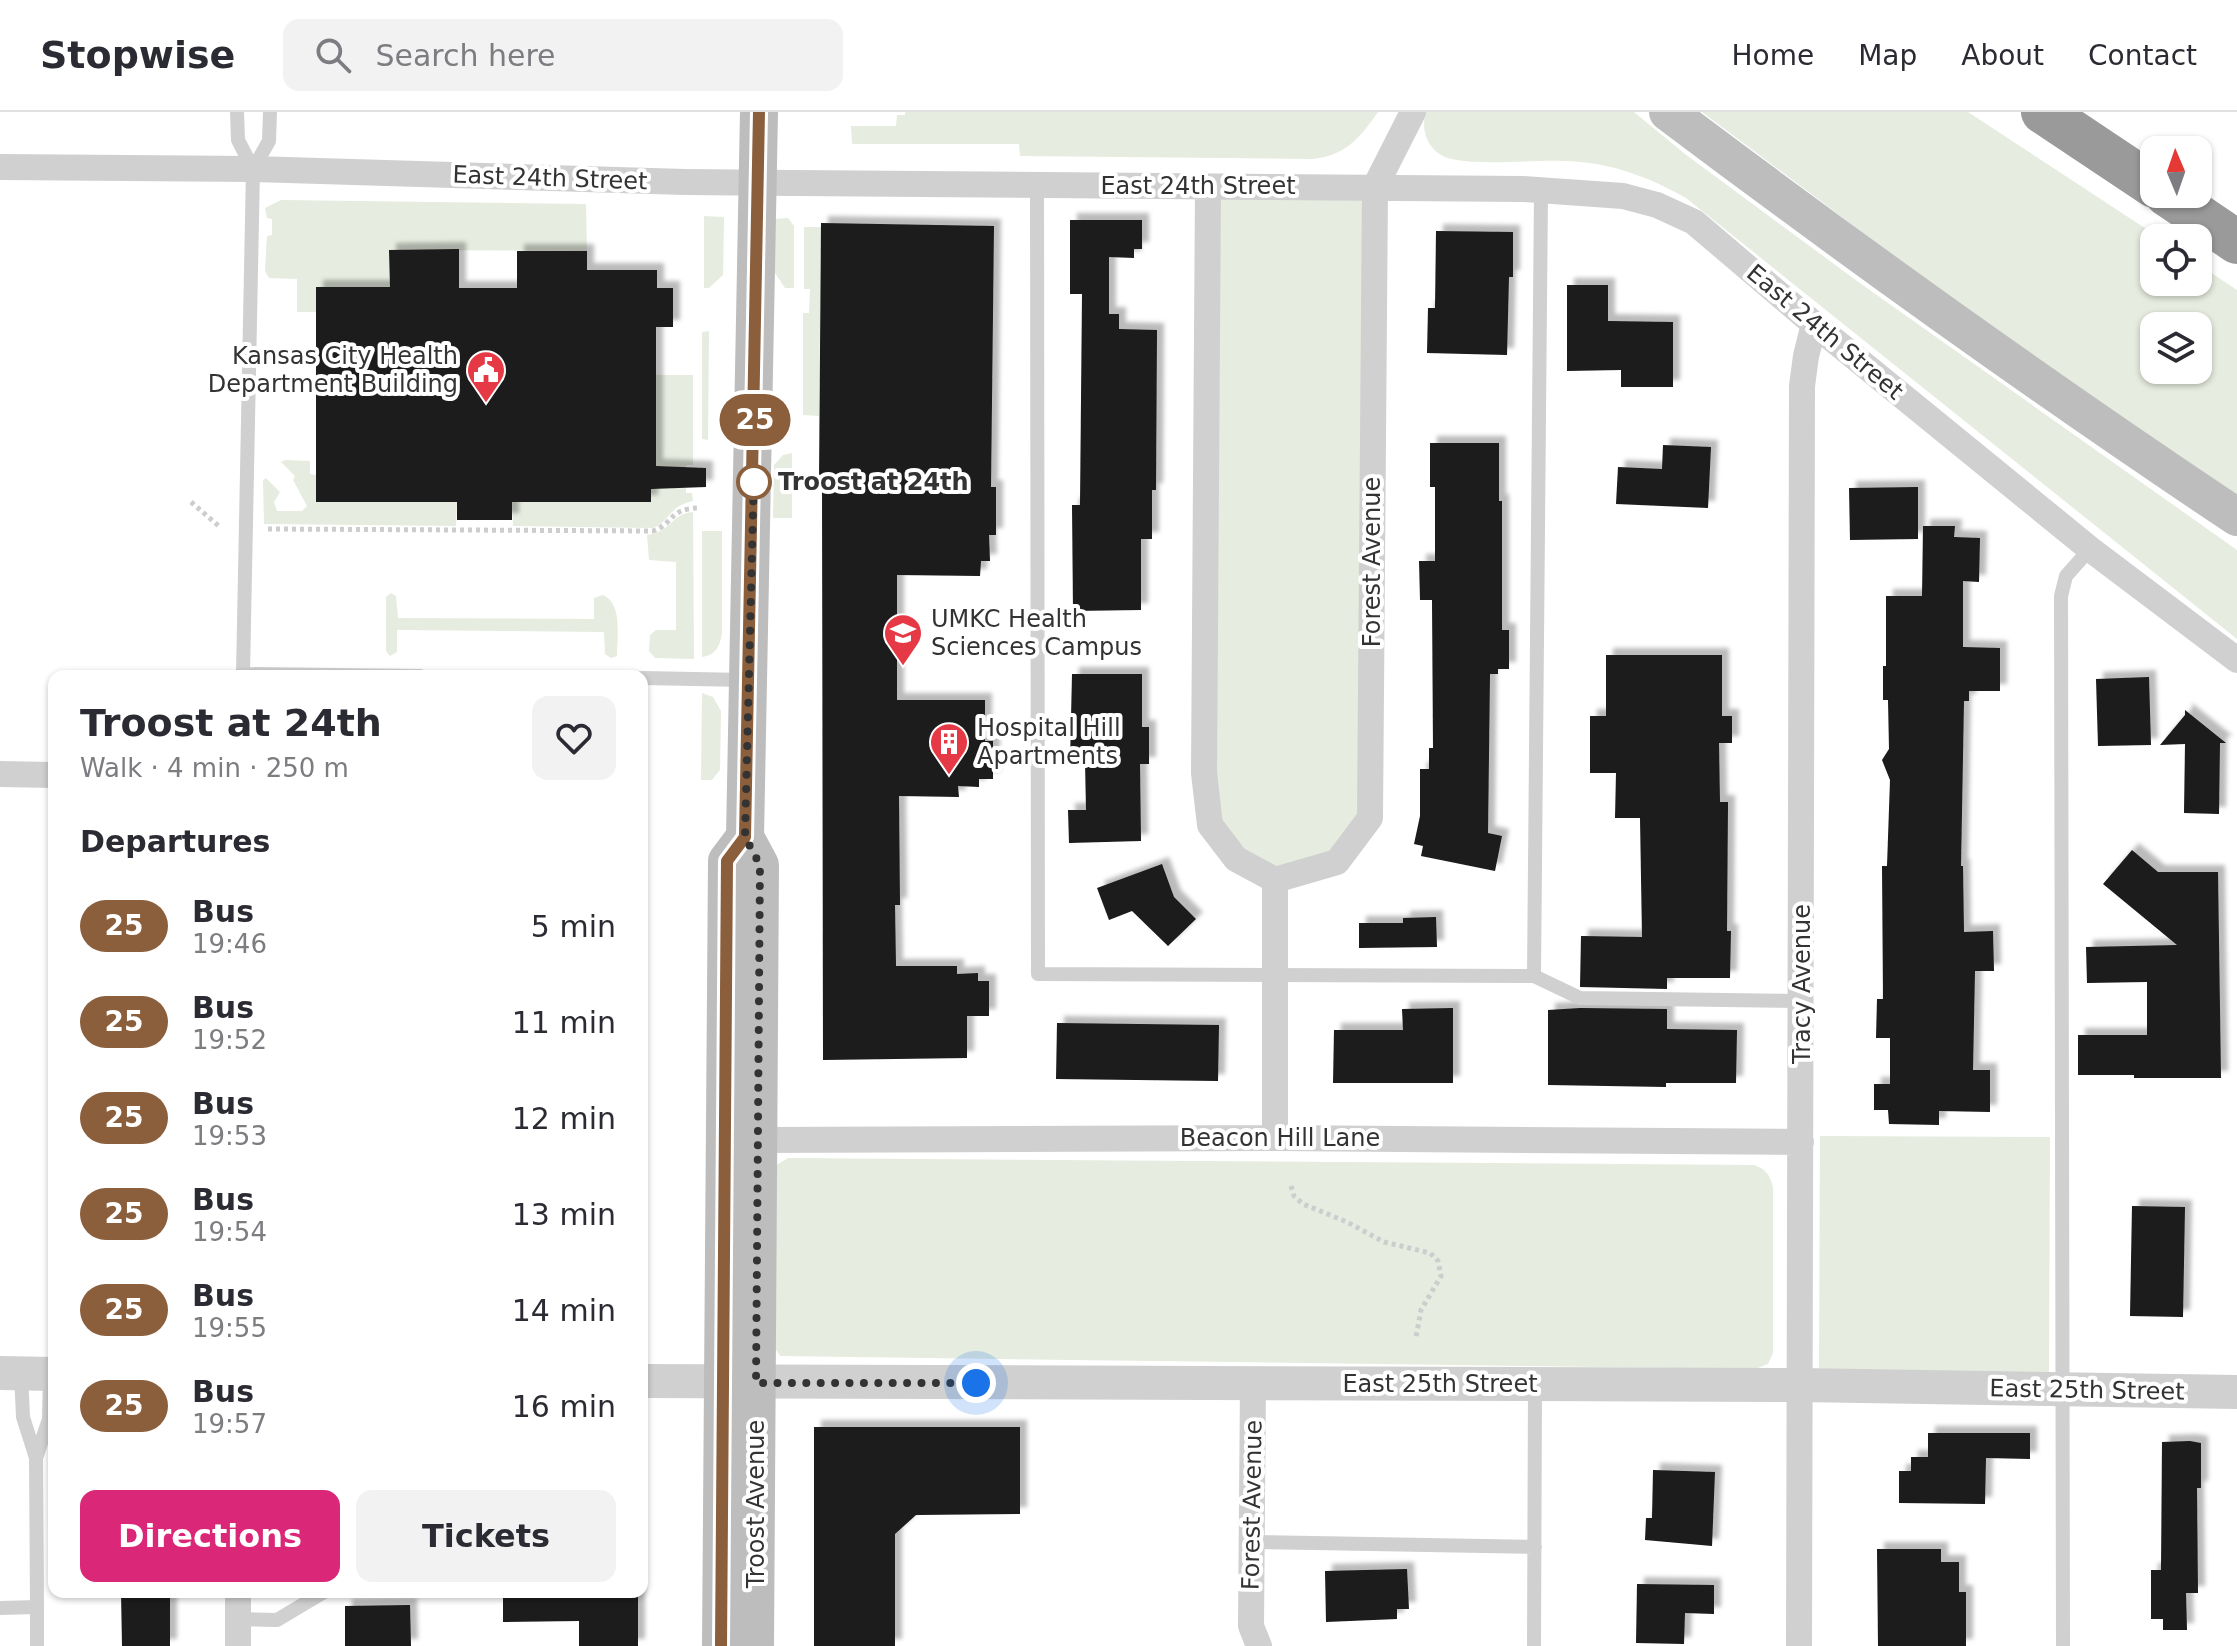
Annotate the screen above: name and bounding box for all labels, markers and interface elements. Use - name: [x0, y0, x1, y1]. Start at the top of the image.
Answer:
- search box: [283, 19, 843, 91]
- text: Stopwise: [40, 33, 235, 77]
- icon: search: [311, 33, 355, 77]
- text: Search here: [375, 38, 556, 73]
- text: Home: [1731, 39, 1814, 72]
- text: Map: [1858, 39, 1917, 72]
- text: About: [1961, 39, 2044, 72]
- text: Contact: [2088, 39, 2197, 72]
- north arrow: [2140, 136, 2212, 208]
- map controls: [2140, 136, 2212, 384]
- street label: East 24th Street: [452, 161, 648, 195]
- street label: East 24th Street: [1100, 172, 1296, 200]
- button: locate: [2140, 224, 2212, 296]
- street label: East 24th Street: [1741, 259, 1909, 405]
- button: layers: [2140, 312, 2212, 384]
- place label: Kansas City Health Department Building: [208, 342, 458, 398]
- public building icon: Kansas City Health Department Building: [465, 349, 507, 404]
- line badge: 25: [719, 394, 791, 446]
- text: 25: [736, 403, 774, 436]
- marker: Troost at 24th: [737, 465, 771, 499]
- place label: Troost at 24th: [778, 468, 969, 496]
- street label: Forest Avenue: [1358, 477, 1386, 647]
- place label: UMKC Health Sciences Campus: [931, 605, 1142, 661]
- school or university icon: UMKC Health Sciences Campus: [882, 612, 924, 667]
- button: heart: [532, 696, 616, 780]
- text: Troost at 24th: [80, 701, 382, 745]
- place label: Hospital Hill Apartments: [977, 714, 1121, 770]
- building icon: Hospital Hill Apartments: [928, 721, 970, 776]
- text: Walk · 4 min · 250 m: [80, 753, 349, 783]
- text: Departures: [80, 824, 270, 859]
- text: Bus: [192, 894, 254, 929]
- street label: Tracy Avenue: [1788, 904, 1816, 1065]
- text: 25: [105, 909, 143, 942]
- text: 5 min: [531, 909, 616, 944]
- text: 19:46: [192, 929, 267, 959]
- text: Bus: [192, 990, 254, 1025]
- text: 25: [105, 1005, 143, 1038]
- text: 11 min: [512, 1005, 616, 1040]
- text: 19:52: [192, 1025, 267, 1055]
- text: Bus: [192, 1086, 254, 1121]
- text: 25: [105, 1101, 143, 1134]
- text: 12 min: [512, 1101, 616, 1136]
- text: 19:53: [192, 1121, 267, 1151]
- street label: Beacon Hill Lane: [1180, 1124, 1380, 1152]
- text: Bus: [192, 1182, 254, 1217]
- text: 25: [105, 1197, 143, 1230]
- text: 13 min: [512, 1197, 616, 1232]
- text: 19:54: [192, 1217, 267, 1247]
- text: Bus: [192, 1278, 254, 1313]
- text: 25: [105, 1293, 143, 1326]
- text: 14 min: [512, 1293, 616, 1328]
- text: 19:55: [192, 1313, 267, 1343]
- your location: [956, 1363, 996, 1403]
- street label: East 25th Street: [1342, 1370, 1538, 1398]
- text: Bus: [192, 1374, 254, 1409]
- street label: East 25th Street: [1989, 1374, 2185, 1406]
- text: 25: [105, 1389, 143, 1422]
- text: 16 min: [512, 1389, 616, 1424]
- text: 19:57: [192, 1409, 267, 1439]
- street label: Troost Avenue: [742, 1420, 770, 1589]
- street label: Forest Avenue: [1237, 1420, 1267, 1590]
- button: Directions: [80, 1490, 340, 1582]
- button: Tickets: [356, 1490, 616, 1582]

